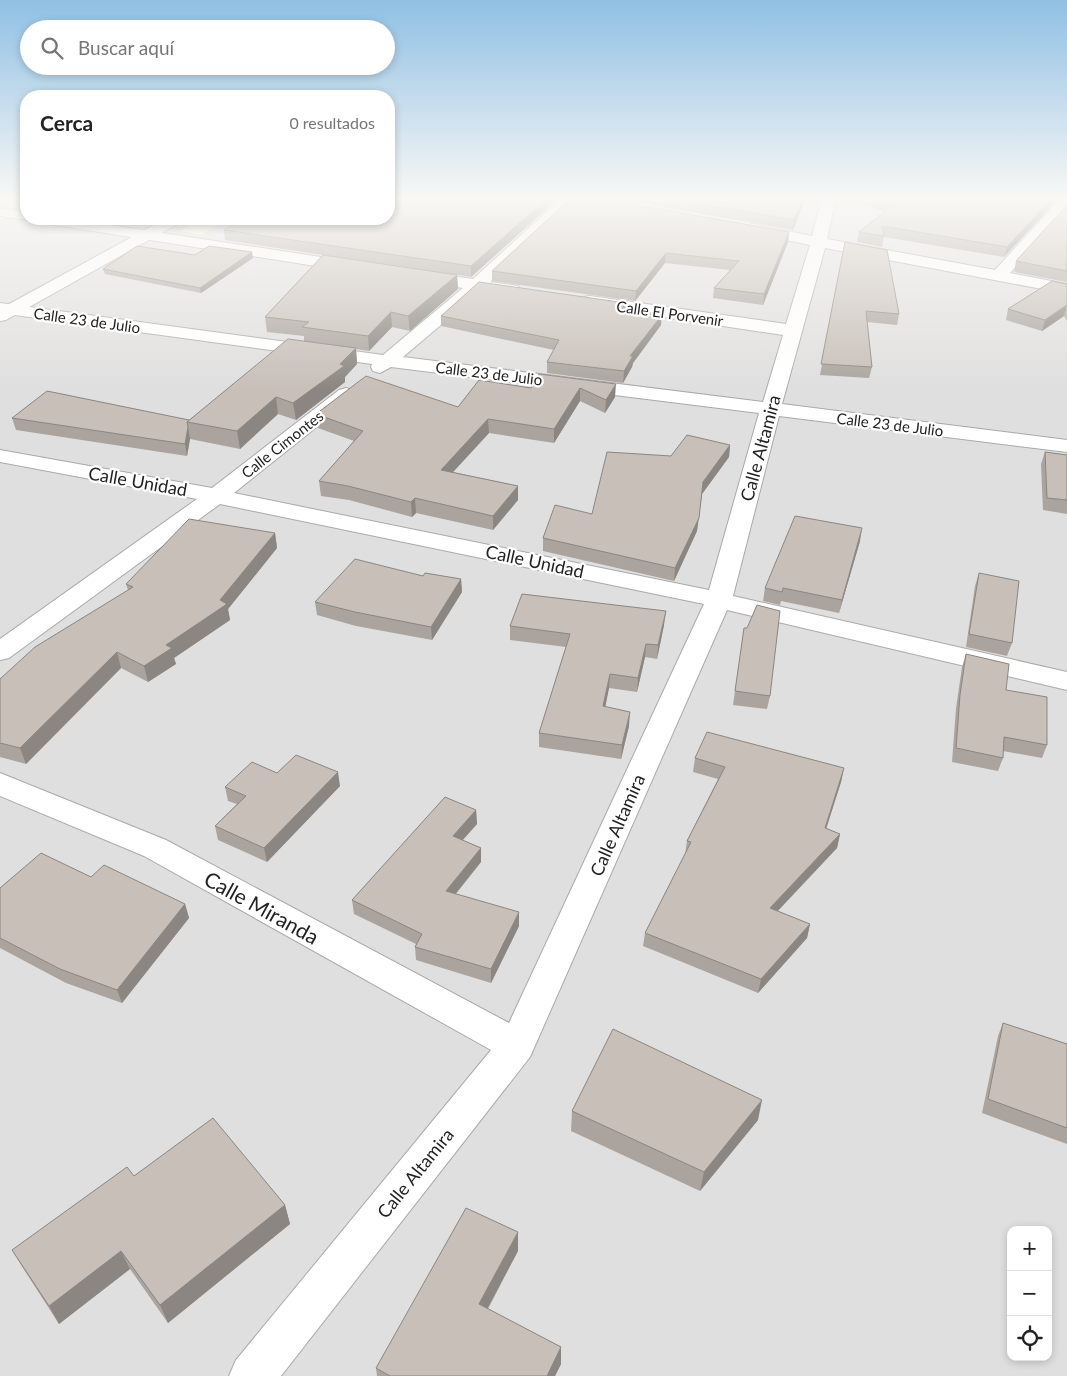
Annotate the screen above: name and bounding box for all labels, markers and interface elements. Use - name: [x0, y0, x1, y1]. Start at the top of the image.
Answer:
- search box: [20, 20, 395, 75]
- icon: search: [38, 34, 66, 62]
- text: Buscar aquí: [78, 36, 174, 59]
- text: Cerca: [40, 110, 93, 135]
- text: 0 resultados: [289, 113, 375, 132]
- street label: Calle El Porvenir: [615, 297, 725, 329]
- street label: Calle 23 de Julio: [33, 304, 141, 336]
- street label: Calle 23 de Julio: [435, 358, 543, 388]
- street label: Calle Altamira: [735, 392, 785, 504]
- street label: Calle Cimontes: [238, 406, 326, 482]
- street label: Calle 23 de Julio: [836, 409, 944, 439]
- street label: Calle Unidad: [87, 461, 189, 501]
- street label: Calle Unidad: [484, 540, 586, 582]
- street label: Calle Altamira: [585, 771, 649, 879]
- street label: Calle Miranda: [200, 865, 324, 949]
- street label: Calle Altamira: [372, 1124, 458, 1222]
- map controls: [1007, 1226, 1052, 1361]
- button: +: [1007, 1226, 1052, 1271]
- button: −: [1007, 1271, 1052, 1316]
- button: locate: [1007, 1316, 1052, 1361]

